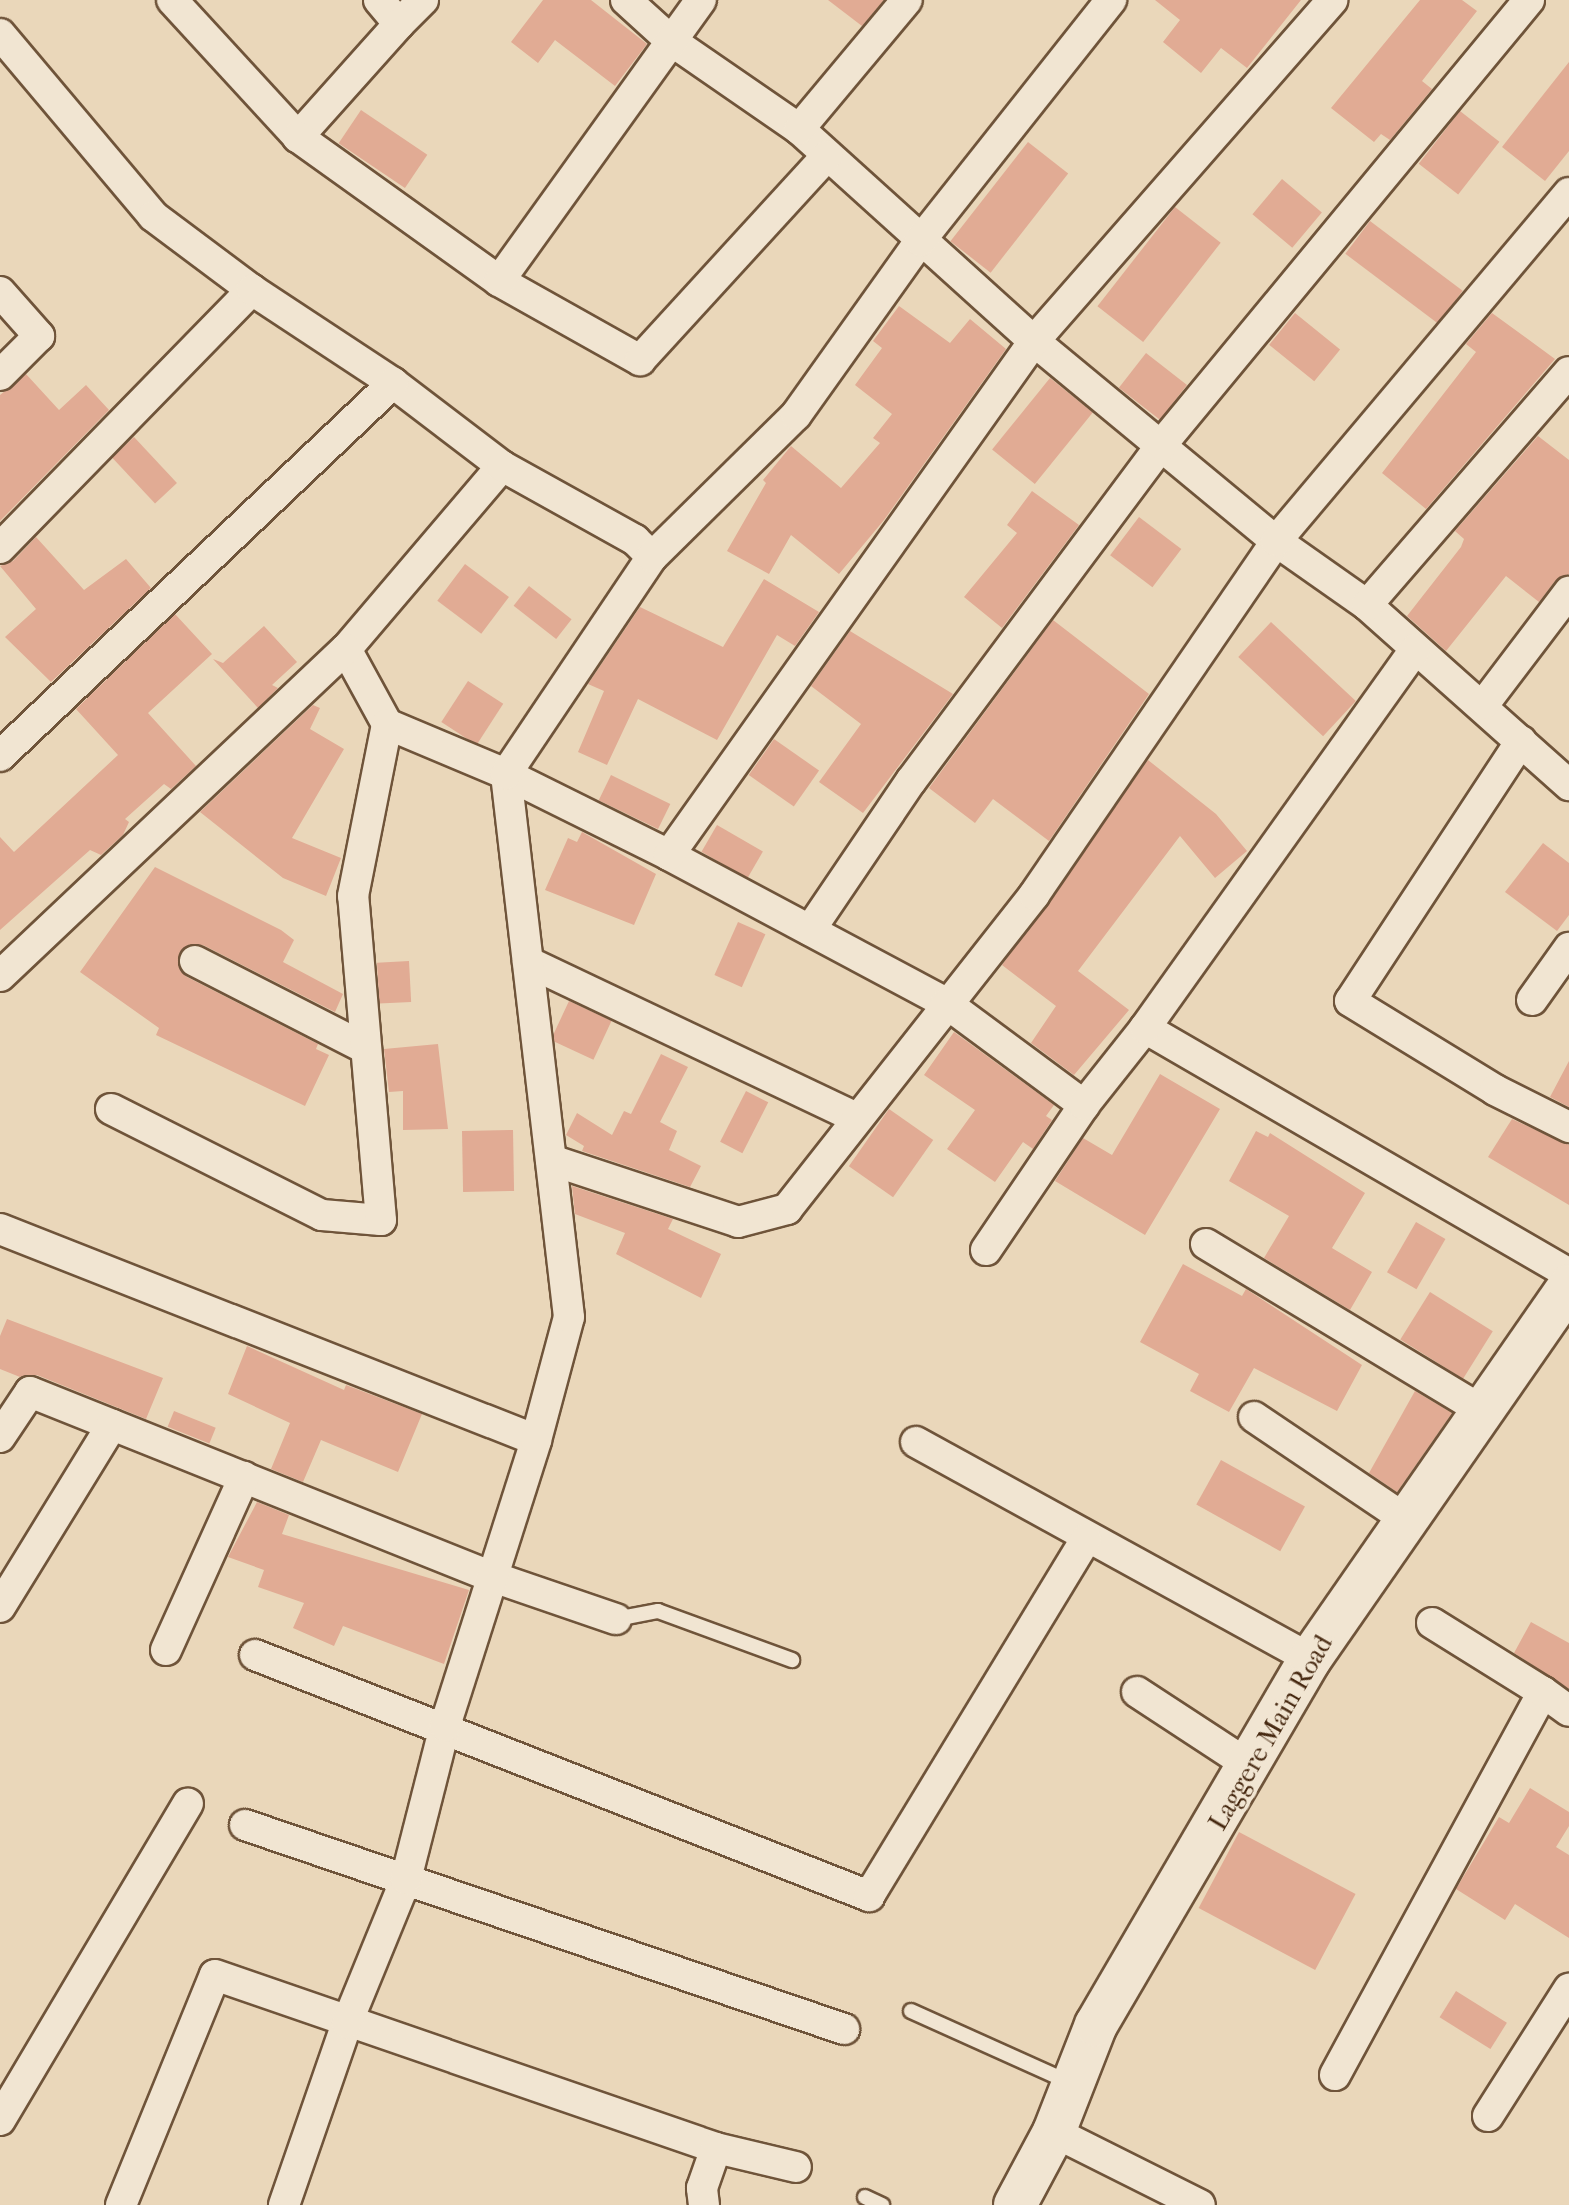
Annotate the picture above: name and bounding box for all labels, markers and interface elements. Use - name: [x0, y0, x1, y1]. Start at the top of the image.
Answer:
- street label: Laggere Main Road: [1203, 1630, 1339, 1836]

